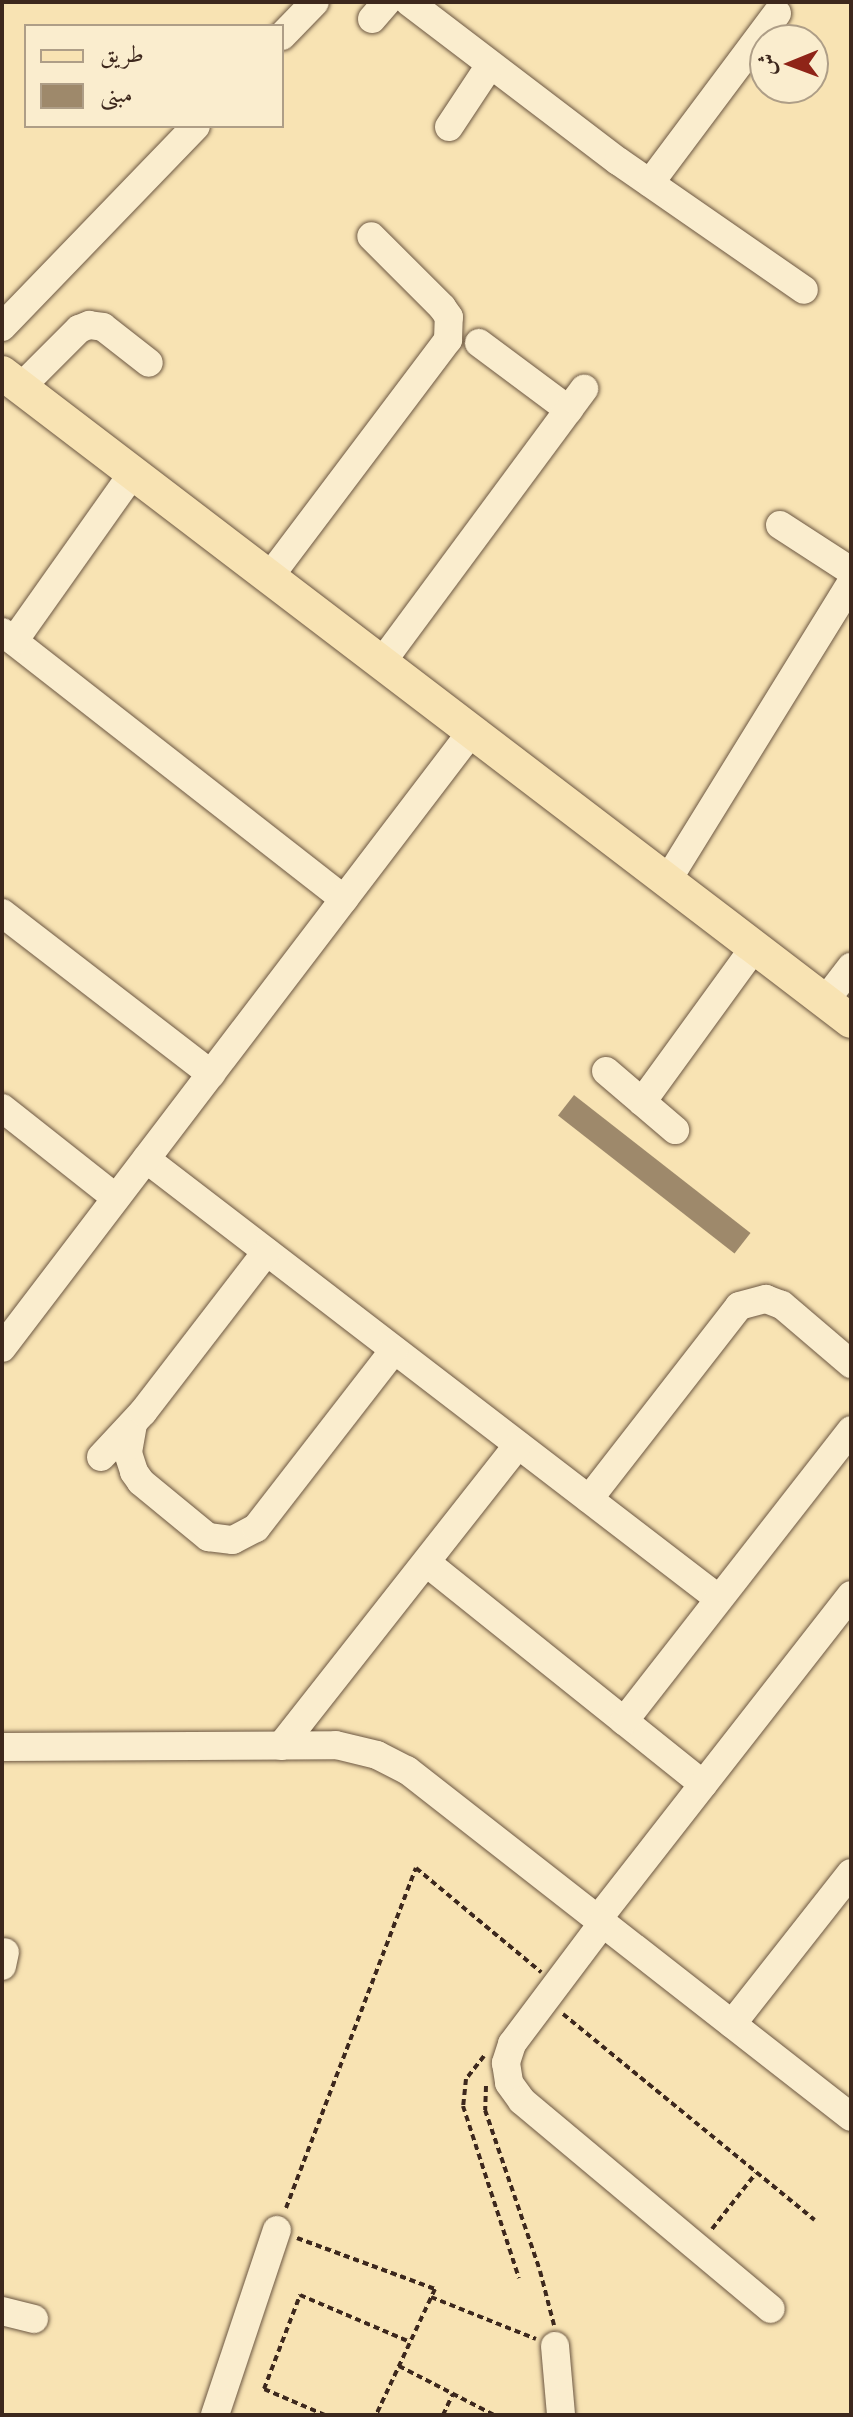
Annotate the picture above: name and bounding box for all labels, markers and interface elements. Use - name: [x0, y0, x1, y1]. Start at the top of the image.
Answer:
- legend: [24, 24, 284, 128]
- north arrow: [749, 24, 829, 104]
- text: طريق: [100, 38, 144, 69]
- text: ش: [752, 53, 781, 76]
- text: مبنى: [100, 78, 133, 109]

